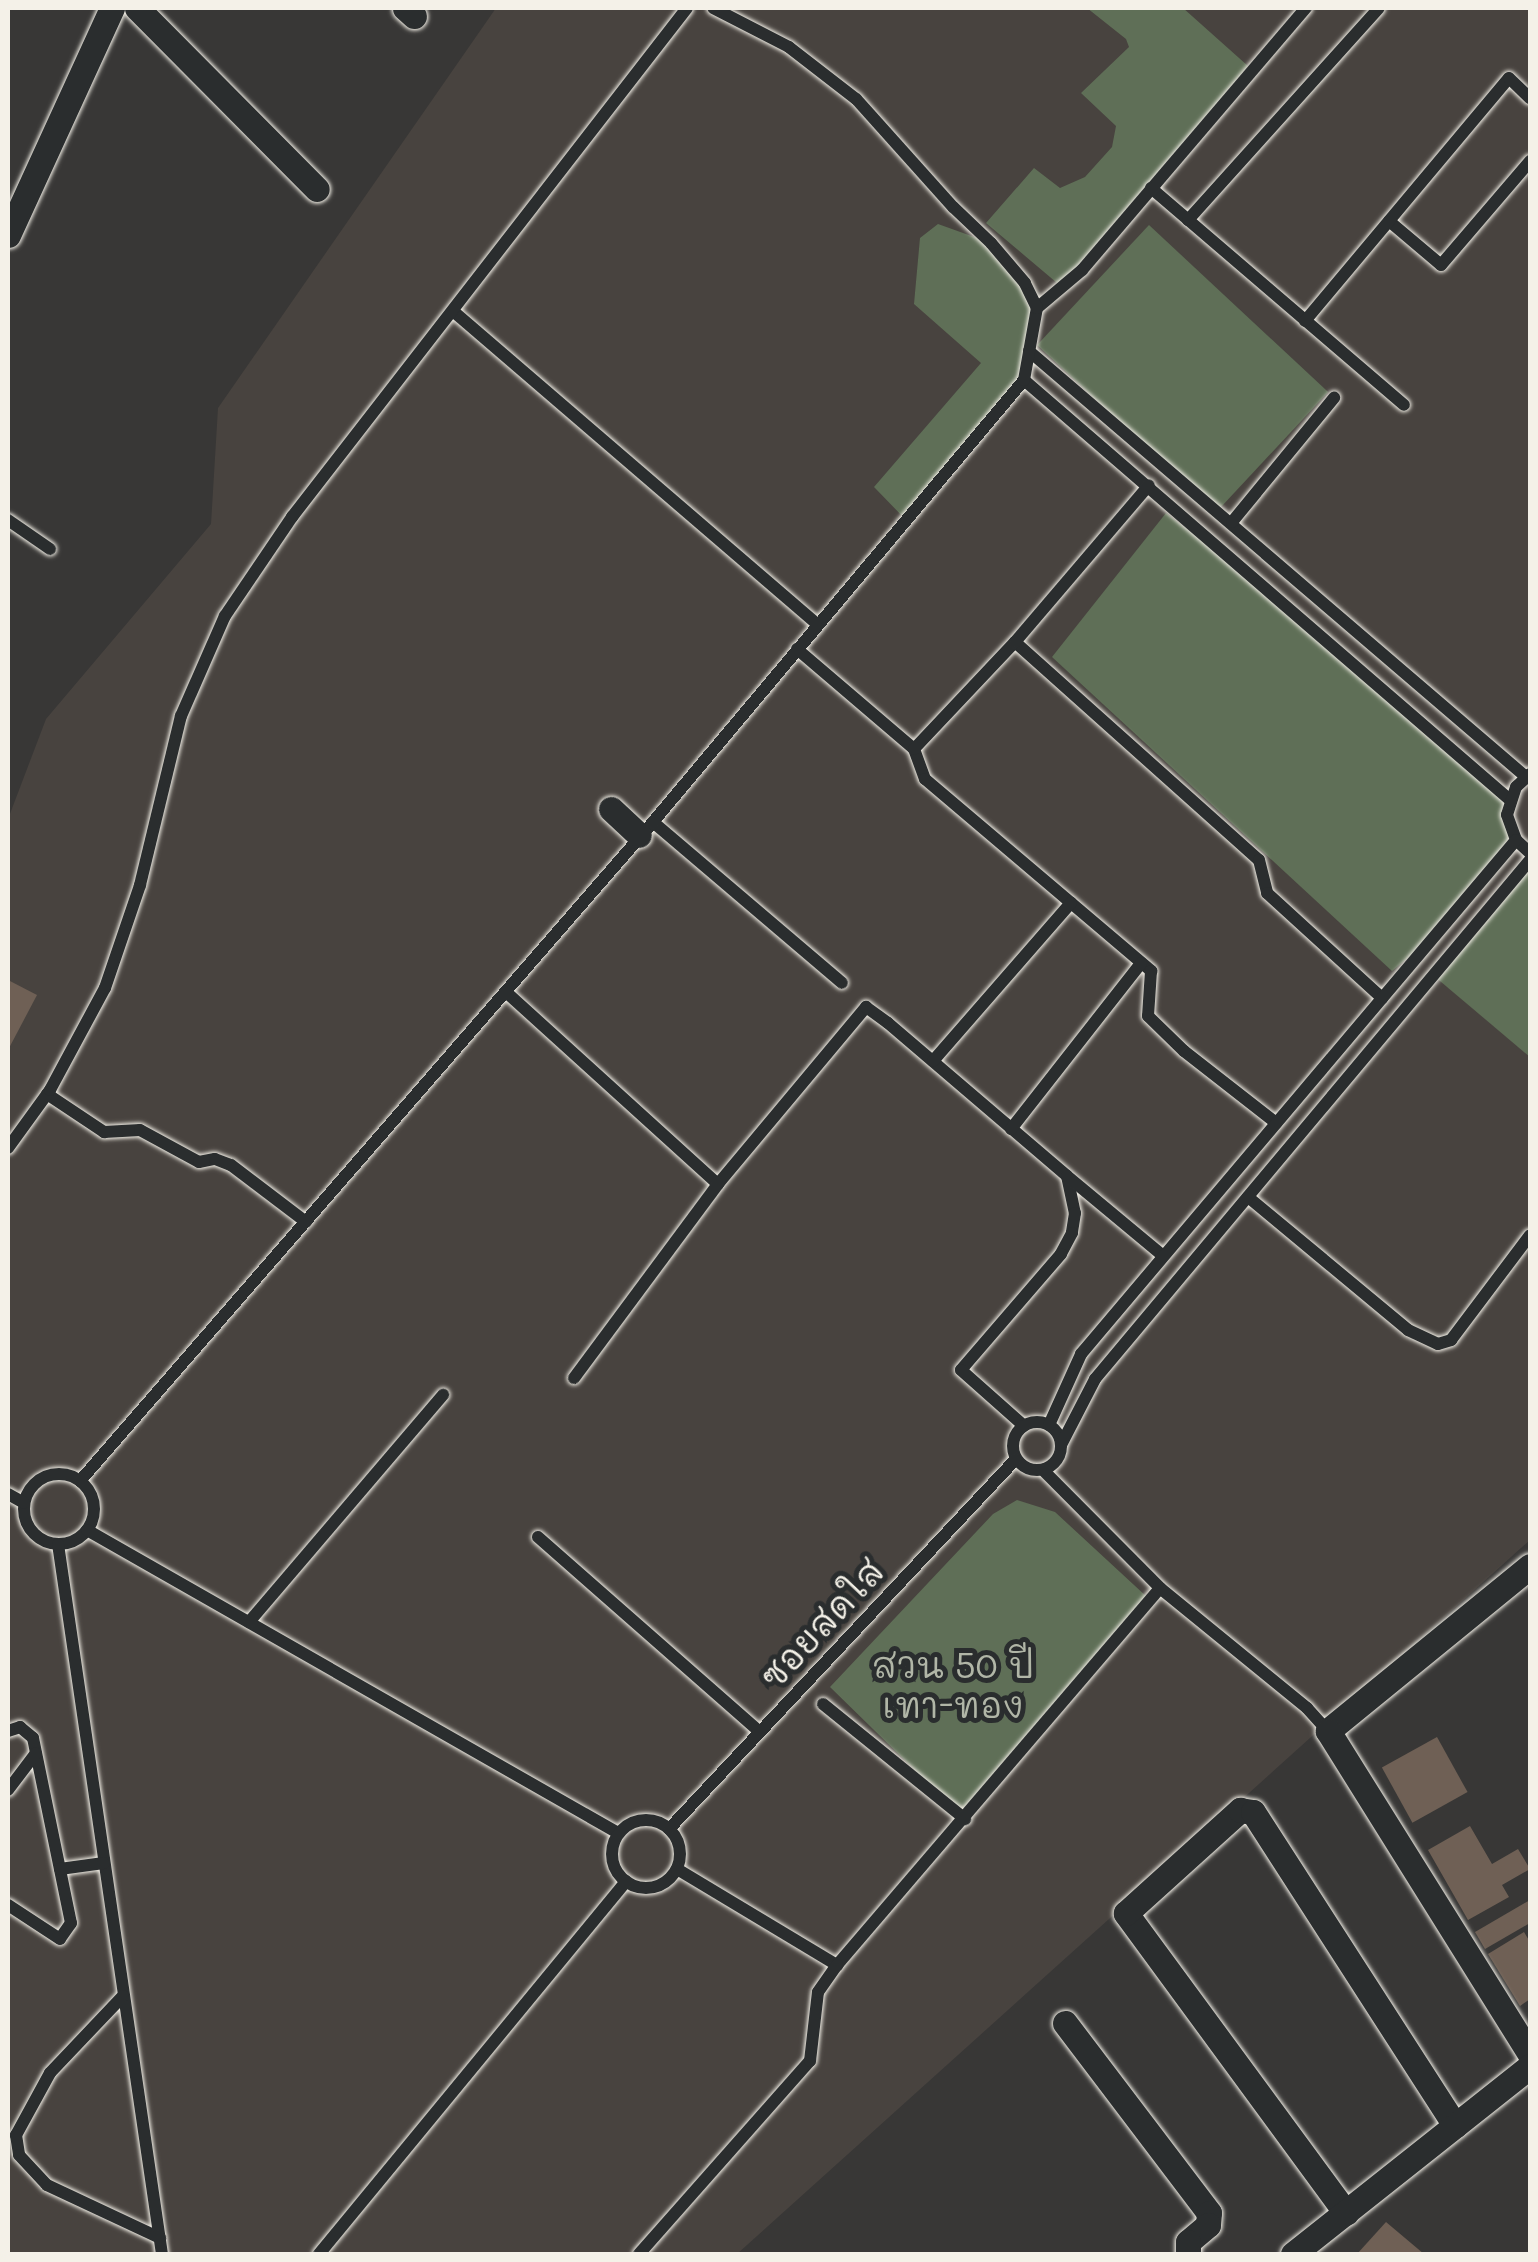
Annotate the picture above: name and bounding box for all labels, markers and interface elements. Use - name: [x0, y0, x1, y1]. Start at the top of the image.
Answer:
- street label: ซอยสดใส: [750, 1549, 892, 1697]
- park label: สวน 50 ปี เทา-ทอง: [872, 1643, 1034, 1725]

